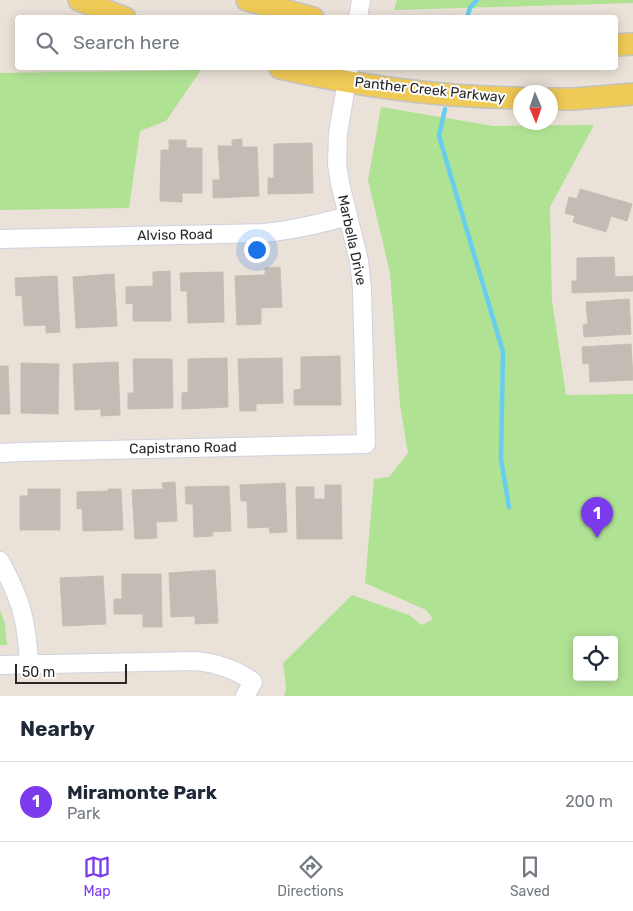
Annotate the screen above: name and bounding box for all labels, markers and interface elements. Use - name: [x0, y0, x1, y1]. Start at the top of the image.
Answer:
- search box: [15, 15, 618, 70]
- icon: search: [33, 29, 61, 57]
- text: Search here: [73, 31, 180, 54]
- street label: Panther Creek Parkway: [354, 74, 506, 106]
- north arrow: [513, 85, 558, 130]
- street label: Marbella Drive: [334, 193, 370, 287]
- street label: Alviso Road: [137, 226, 213, 244]
- your location: [244, 237, 270, 263]
- street label: Capistrano Road: [129, 439, 237, 457]
- pin: 1: [581, 497, 613, 538]
- map controls: [573, 636, 618, 681]
- button: locate: [573, 636, 618, 681]
- scale bar: [15, 661, 128, 684]
- text: 50 m: [22, 664, 55, 681]
- text: Nearby: [20, 716, 95, 741]
- text: Miramonte Park: [67, 781, 217, 804]
- text: 1: [32, 792, 40, 811]
- text: 200 m: [565, 792, 613, 811]
- text: Park: [67, 804, 100, 823]
- tab: Map: [83, 853, 111, 900]
- tab: Directions: [277, 853, 344, 900]
- tab: Saved: [510, 853, 550, 900]

